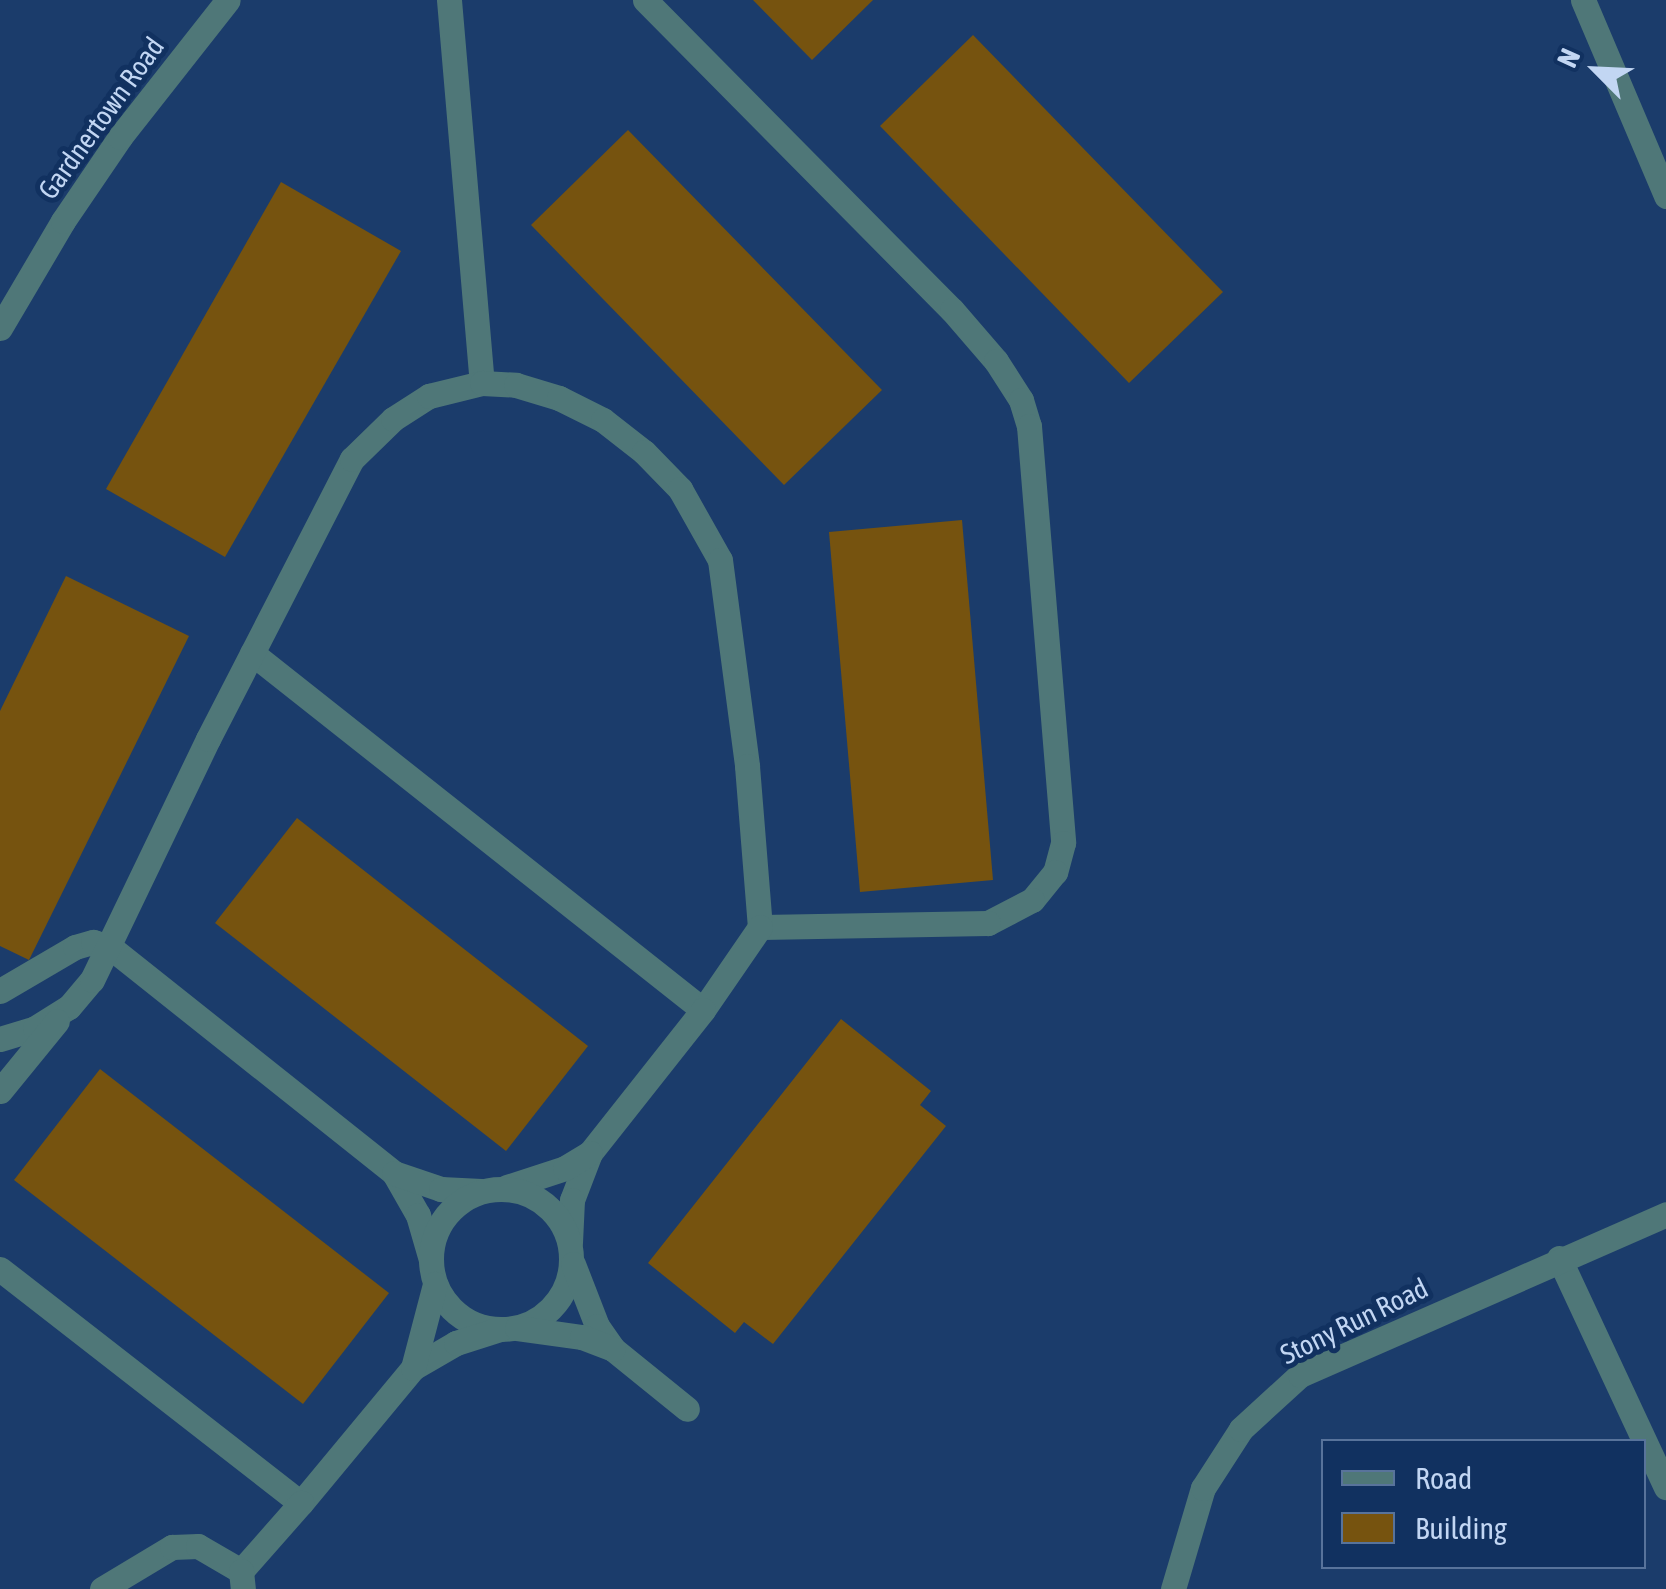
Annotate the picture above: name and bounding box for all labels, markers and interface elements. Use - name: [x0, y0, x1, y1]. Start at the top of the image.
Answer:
- north arrow: [1546, 20, 1646, 120]
- street label: Gardnertown Road: [31, 30, 171, 206]
- text: N: [1551, 44, 1587, 72]
- street label: Stony Run Road: [1275, 1271, 1433, 1371]
- legend: [1321, 1439, 1646, 1569]
- text: Road: [1415, 1461, 1472, 1495]
- text: Building: [1415, 1511, 1507, 1545]

